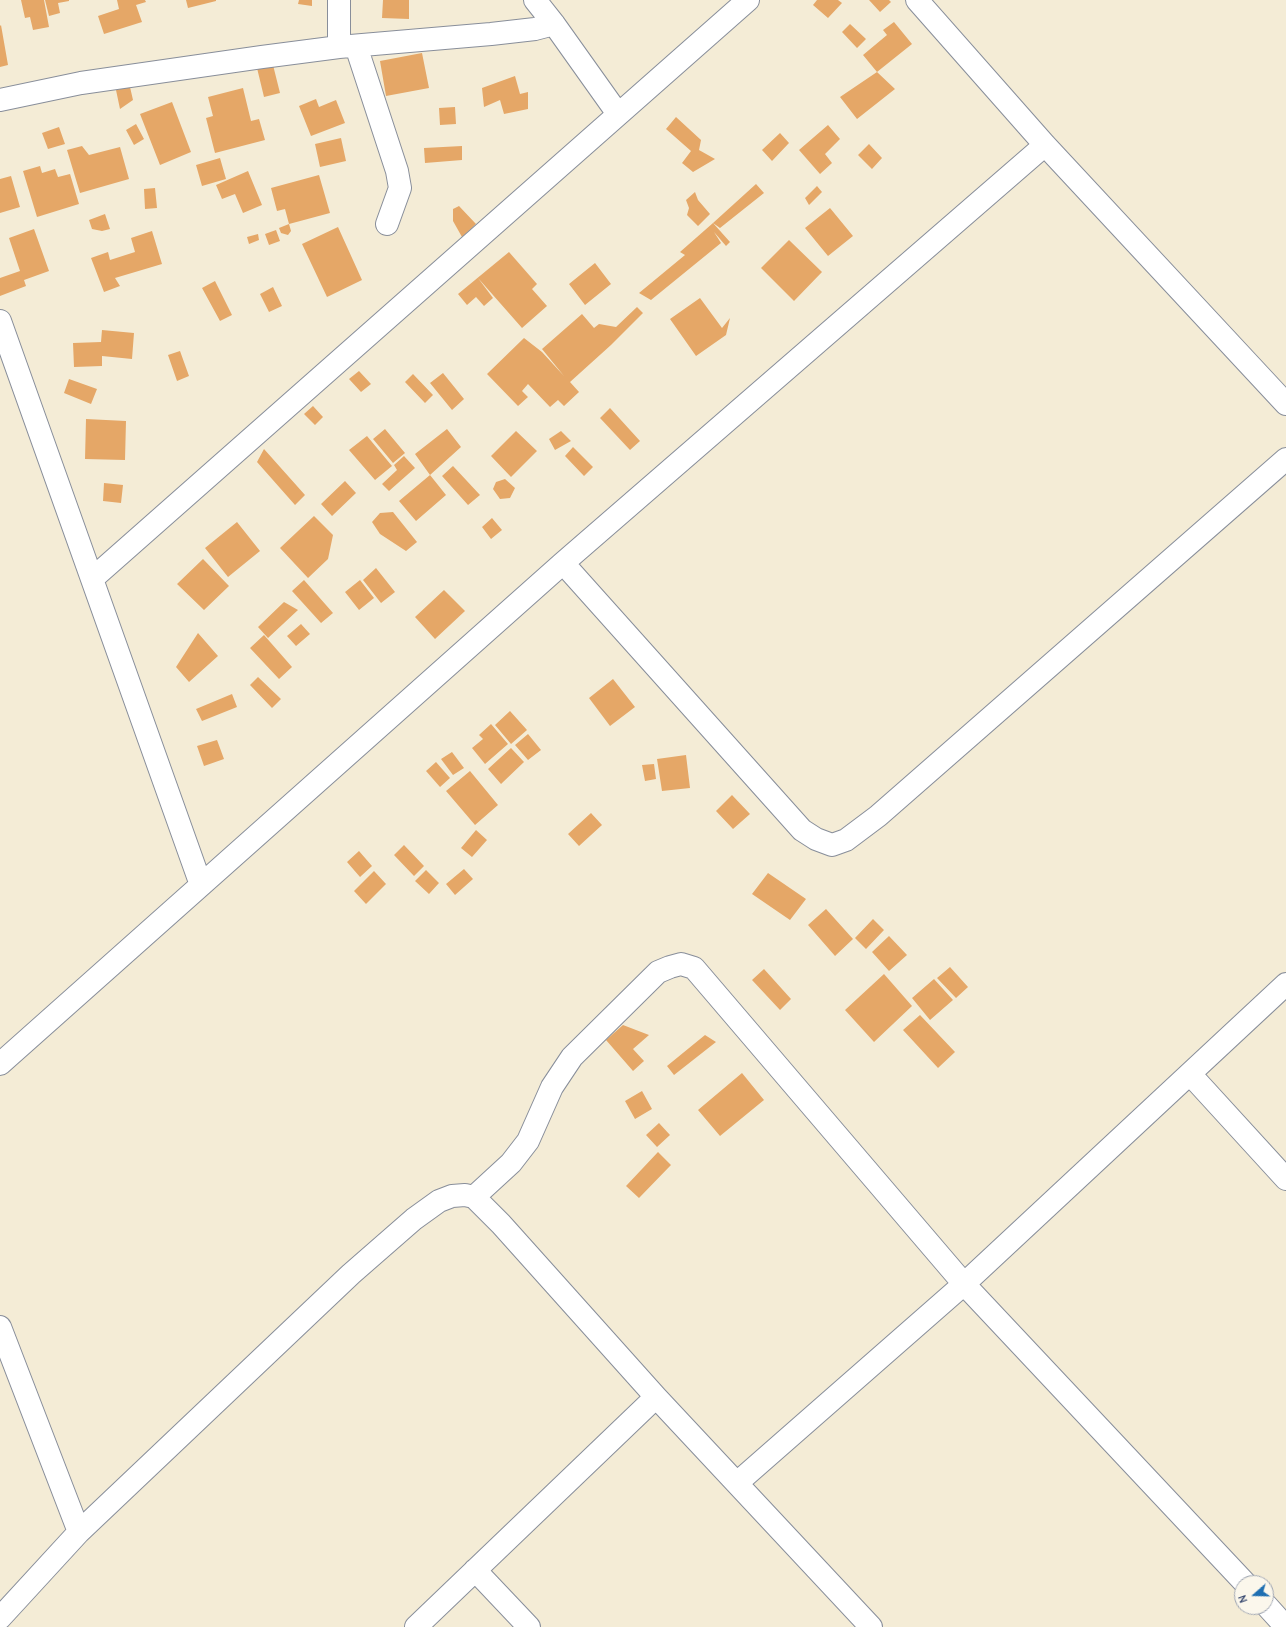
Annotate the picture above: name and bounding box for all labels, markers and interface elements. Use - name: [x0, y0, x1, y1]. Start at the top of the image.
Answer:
- north arrow: [1234, 1575, 1274, 1615]
- text: N: [1236, 1593, 1251, 1605]

